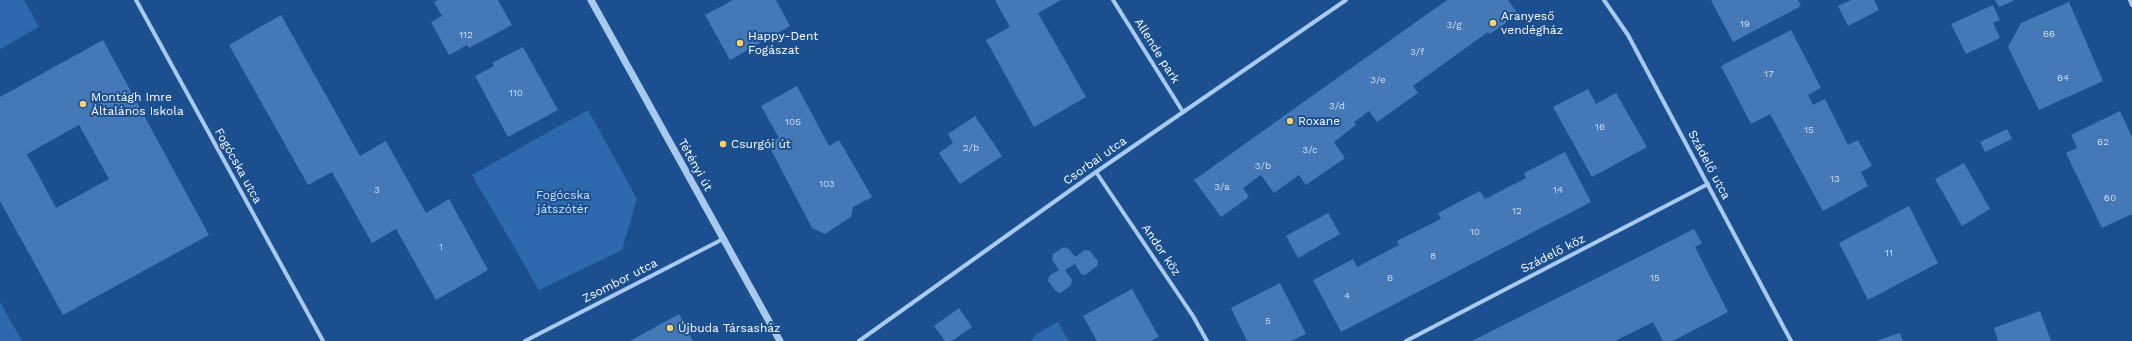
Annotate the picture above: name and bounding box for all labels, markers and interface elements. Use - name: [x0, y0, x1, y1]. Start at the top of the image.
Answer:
- place label: Aranyeső vendégház: [1501, 9, 1563, 37]
- street label: Allende park: [1131, 16, 1183, 86]
- marker: Aranyeső vendégház: [1488, 18, 1498, 28]
- house number: 19: [1740, 18, 1750, 30]
- house number: 3/g: [1446, 19, 1462, 31]
- house number: 66: [2043, 28, 2055, 40]
- house number: 112: [459, 29, 473, 41]
- place label: Happy-Dent Fogászat: [748, 29, 818, 57]
- marker: Happy-Dent Fogászat: [735, 38, 745, 48]
- house number: 3/f: [1410, 46, 1424, 58]
- house number: 17: [1764, 68, 1774, 80]
- house number: 64: [2057, 72, 2069, 84]
- house number: 3/e: [1370, 74, 1386, 86]
- house number: 110: [509, 87, 523, 99]
- place label: Montágh Imre Általános Iskola: [91, 90, 184, 118]
- marker: Montágh Imre Általános Iskola: [78, 99, 88, 109]
- house number: 3/d: [1329, 100, 1345, 112]
- place label: Roxane: [1298, 114, 1340, 128]
- house number: 105: [785, 116, 801, 128]
- marker: Roxane: [1285, 116, 1295, 126]
- house number: 16: [1595, 121, 1605, 133]
- house number: 15: [1804, 124, 1814, 136]
- street label: Fogócska utca: [211, 126, 265, 206]
- street label: Szádelő utca: [1685, 128, 1733, 202]
- street label: Csorbai utca: [1060, 134, 1130, 188]
- street label: Tétényi út: [675, 136, 715, 194]
- house number: 62: [2097, 136, 2109, 148]
- place label: Csurgói út: [731, 137, 791, 151]
- marker: Csurgói út: [718, 139, 728, 149]
- house number: 2/b: [963, 142, 979, 154]
- house number: 3/c: [1302, 144, 1318, 156]
- house number: 3/b: [1255, 160, 1271, 172]
- house number: 13: [1830, 173, 1840, 185]
- house number: 103: [819, 178, 835, 190]
- house number: 3/a: [1214, 181, 1230, 193]
- house number: 3: [374, 184, 380, 196]
- house number: 14: [1553, 184, 1563, 196]
- park label: Fogócska játszótér: [536, 188, 590, 216]
- house number: 60: [2104, 192, 2116, 204]
- house number: 12: [1512, 205, 1522, 217]
- street label: Andor köz: [1138, 221, 1184, 279]
- house number: 10: [1470, 226, 1480, 238]
- street label: Szádelő köz: [1518, 232, 1588, 276]
- house number: 1: [439, 241, 443, 253]
- house number: 11: [1885, 247, 1893, 259]
- house number: 8: [1430, 250, 1436, 262]
- street label: Zsombor utca: [580, 256, 660, 306]
- house number: 6: [1387, 272, 1393, 284]
- house number: 15: [1650, 272, 1660, 284]
- house number: 4: [1344, 290, 1350, 302]
- house number: 5: [1265, 315, 1271, 327]
- place label: Újbuda Társasház: [678, 321, 781, 335]
- marker: Újbuda Társasház: [665, 323, 675, 333]

